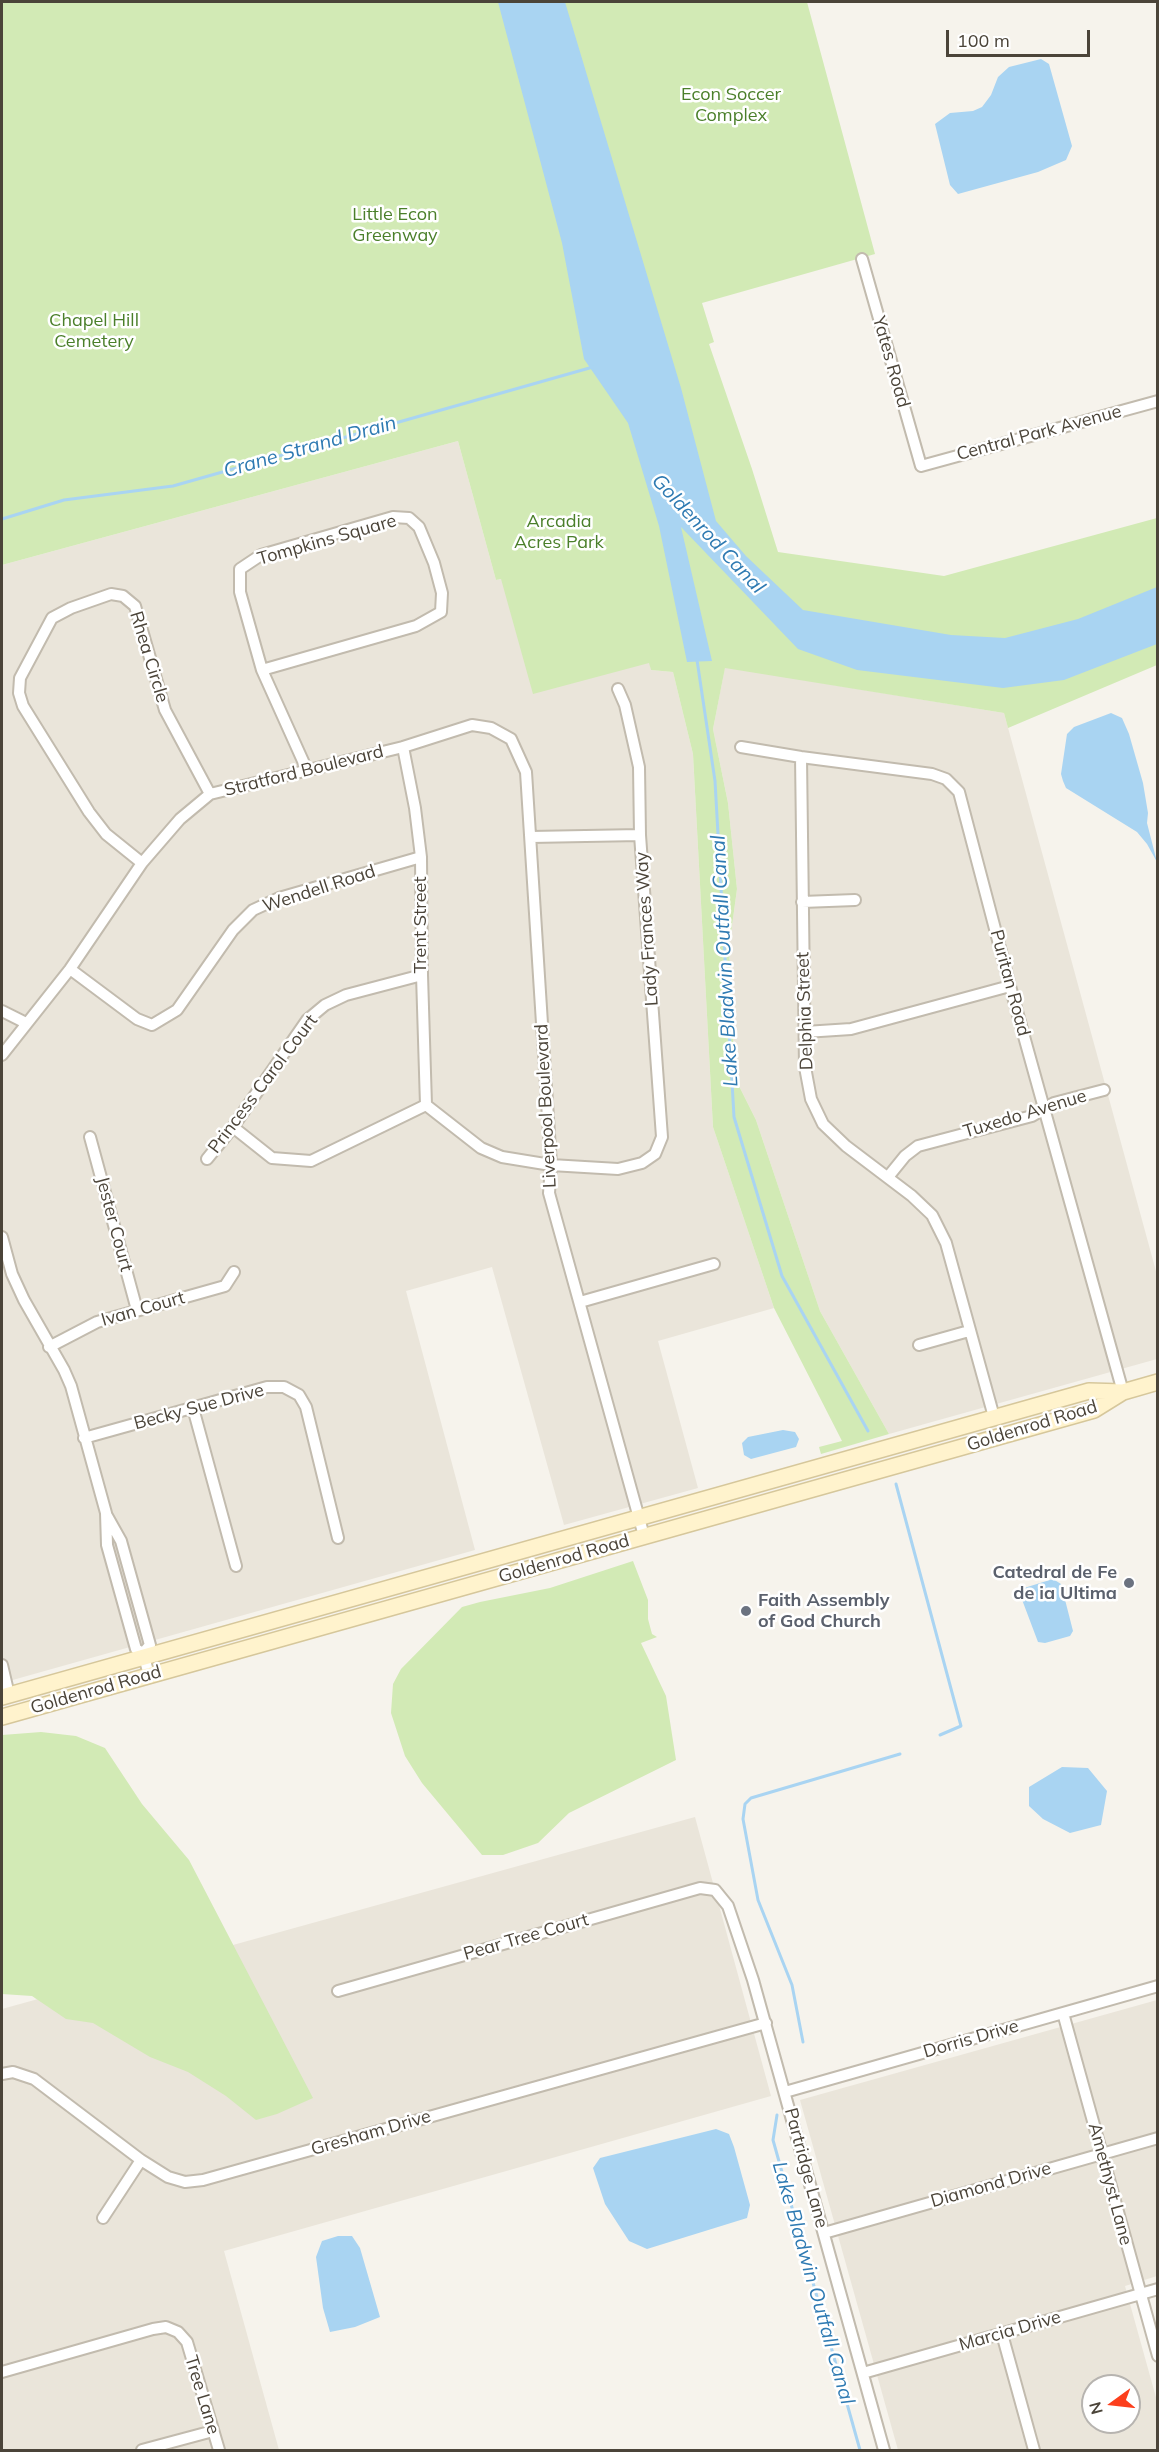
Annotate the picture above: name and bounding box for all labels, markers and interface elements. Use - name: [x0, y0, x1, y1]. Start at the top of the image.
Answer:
- scale bar: [949, 18, 1093, 56]
- text: 100 m: [957, 29, 1010, 52]
- park label: Econ Soccer Complex: [681, 84, 781, 127]
- park label: Little Econ Greenway: [352, 204, 438, 246]
- park label: Chapel Hill Cemetery: [49, 310, 139, 352]
- street label: Yates Road: [868, 314, 914, 410]
- street label: Central Park Avenue: [954, 401, 1124, 465]
- water label: Crane Strand Drain: [221, 411, 399, 483]
- water label: Goldenrod Canal: [646, 469, 770, 599]
- street label: Tompkins Square: [255, 510, 399, 570]
- park label: Arcadia Acres Park: [514, 511, 604, 554]
- street label: Rhea Circle: [125, 609, 173, 705]
- street label: Stratford Boulevard: [222, 741, 386, 801]
- water label: Lake Bladwin Outfall Canal: [706, 835, 744, 1087]
- street label: Lady Frances Way: [631, 851, 663, 1007]
- street label: Wendell Road: [260, 861, 378, 917]
- street label: Trent Street: [410, 876, 432, 974]
- street label: Puritan Road: [985, 927, 1035, 1039]
- street label: Delphia Street: [792, 951, 818, 1071]
- street label: Princess Carol Court: [204, 1010, 322, 1158]
- street label: Liverpool Boulevard: [531, 1023, 561, 1189]
- street label: Tuxedo Avenue: [961, 1085, 1089, 1143]
- street label: Jester Court: [91, 1174, 137, 1274]
- street label: Ivan Court: [99, 1287, 187, 1331]
- street label: Becky Sue Drive: [132, 1379, 266, 1435]
- street label: Goldenrod Road: [964, 1396, 1100, 1456]
- street label: Goldenrod Road: [496, 1530, 632, 1588]
- place label: Catedral de Fe de ia Ultima: [993, 1562, 1117, 1604]
- marker: Catedral de Fe de ia Ultima: [1122, 1576, 1136, 1590]
- place label: Faith Assembly of God Church: [758, 1590, 889, 1632]
- marker: Faith Assembly of God Church: [739, 1604, 753, 1618]
- street label: Goldenrod Road: [28, 1661, 164, 1719]
- street label: Pear Tree Court: [461, 1909, 591, 1965]
- street label: Dorris Drive: [921, 2015, 1021, 2063]
- street label: Gresham Drive: [309, 2106, 433, 2160]
- street label: Partridge Lane: [780, 2106, 832, 2230]
- street label: Amethyst Lane: [1083, 2120, 1137, 2248]
- street label: Diamond Drive: [928, 2158, 1054, 2212]
- water label: Lake Bladwin Outfall Canal: [767, 2159, 859, 2407]
- street label: Marcia Drive: [957, 2306, 1063, 2356]
- street label: Tree Lane: [180, 2353, 224, 2437]
- north arrow: [1081, 2374, 1141, 2434]
- text: N: [1084, 2400, 1107, 2417]

